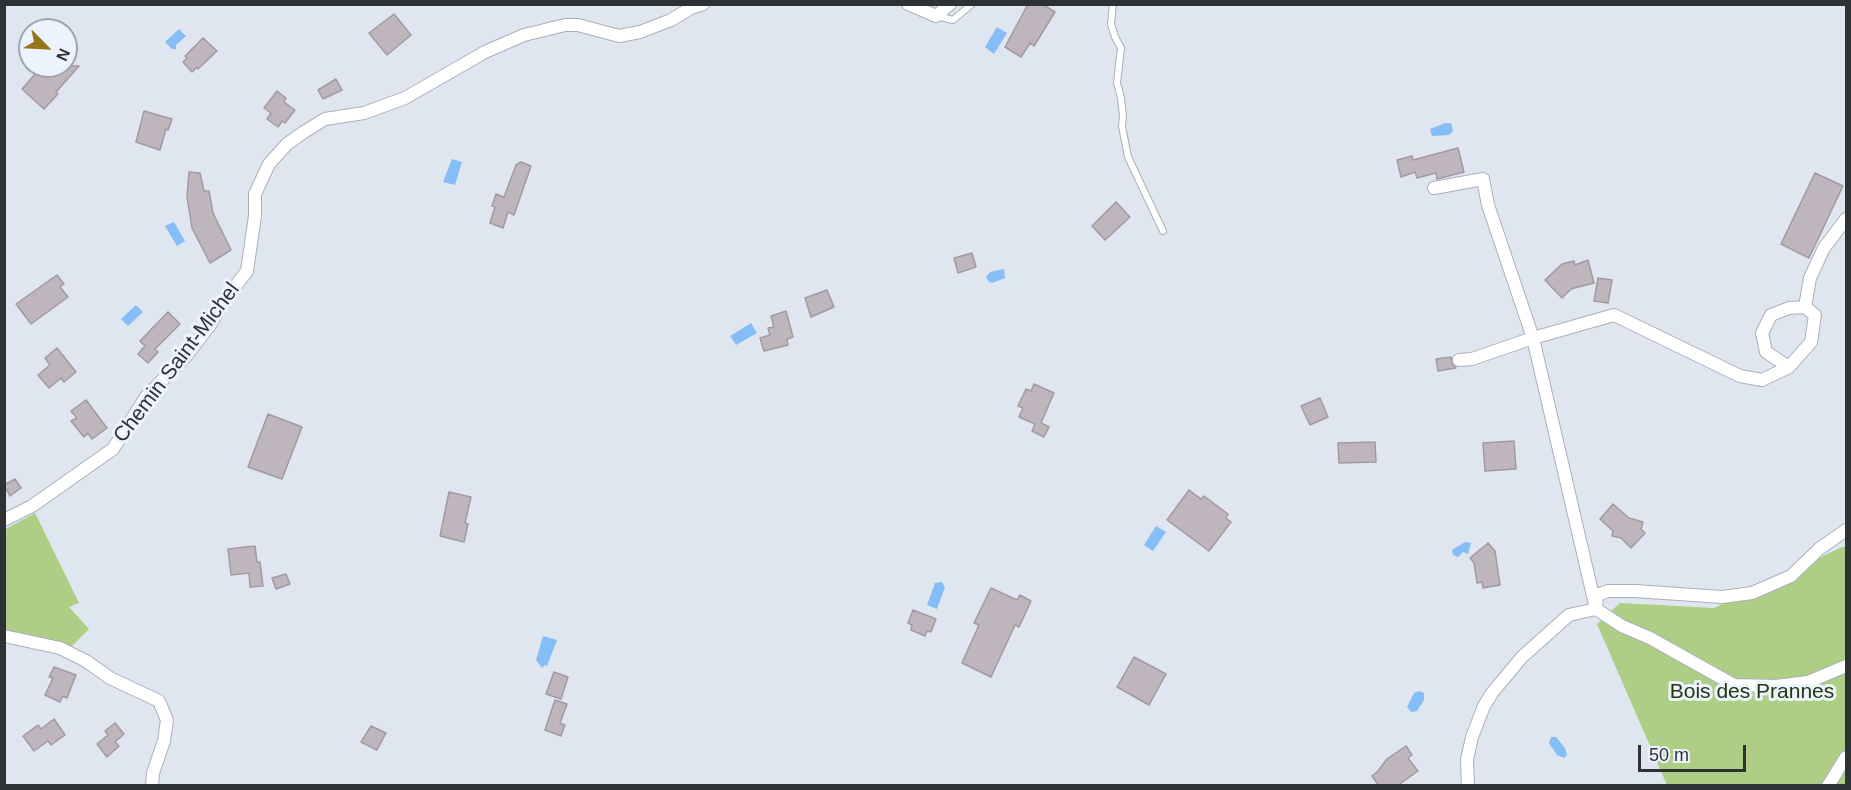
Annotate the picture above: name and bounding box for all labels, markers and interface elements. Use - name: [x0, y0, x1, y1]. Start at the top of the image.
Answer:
- north arrow: [18, 18, 78, 78]
- text: N: [53, 46, 73, 63]
- street label: Chemin Saint-Michel: [109, 278, 245, 448]
- park label: Bois des Prannes: [1670, 679, 1834, 705]
- scale bar: [1641, 733, 1749, 771]
- text: 50 m: [1649, 745, 1689, 765]

